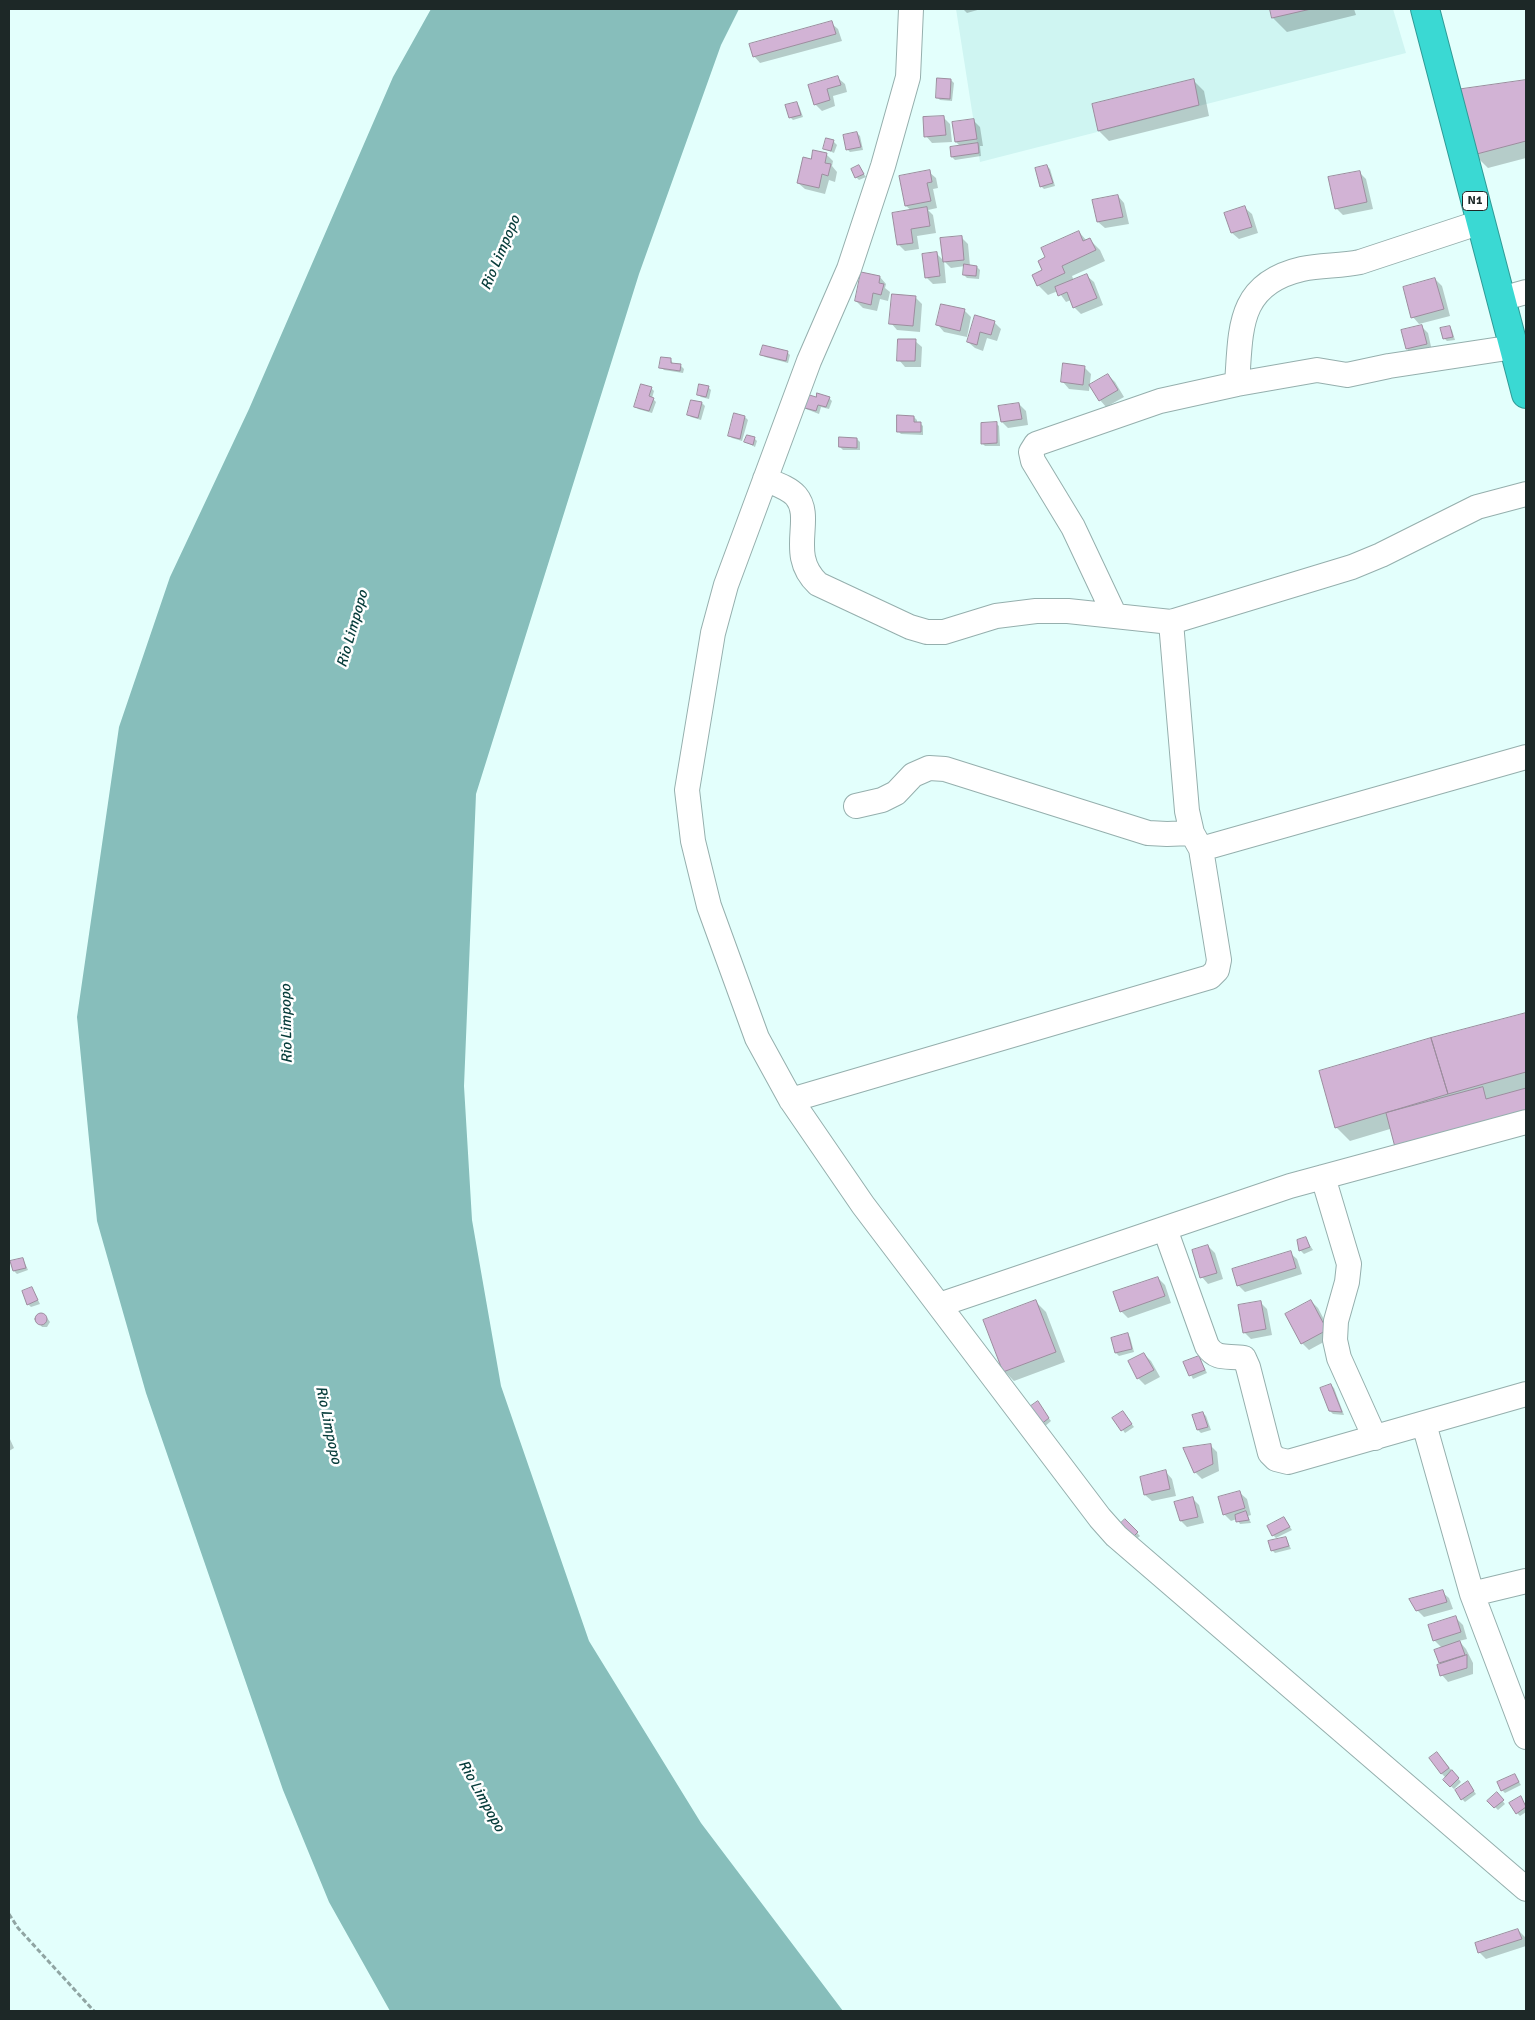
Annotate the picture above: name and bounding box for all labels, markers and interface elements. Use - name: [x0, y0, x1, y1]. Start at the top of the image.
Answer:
- road number: N1: [1462, 192, 1488, 210]
- water label: Rio Limpopo: [477, 213, 525, 293]
- water label: Rio Limpopo: [333, 588, 373, 670]
- water label: Rio Limpopo: [277, 984, 297, 1064]
- water label: Rio Limpopo: [311, 1384, 345, 1466]
- water label: Rio Limpopo: [454, 1757, 508, 1835]

